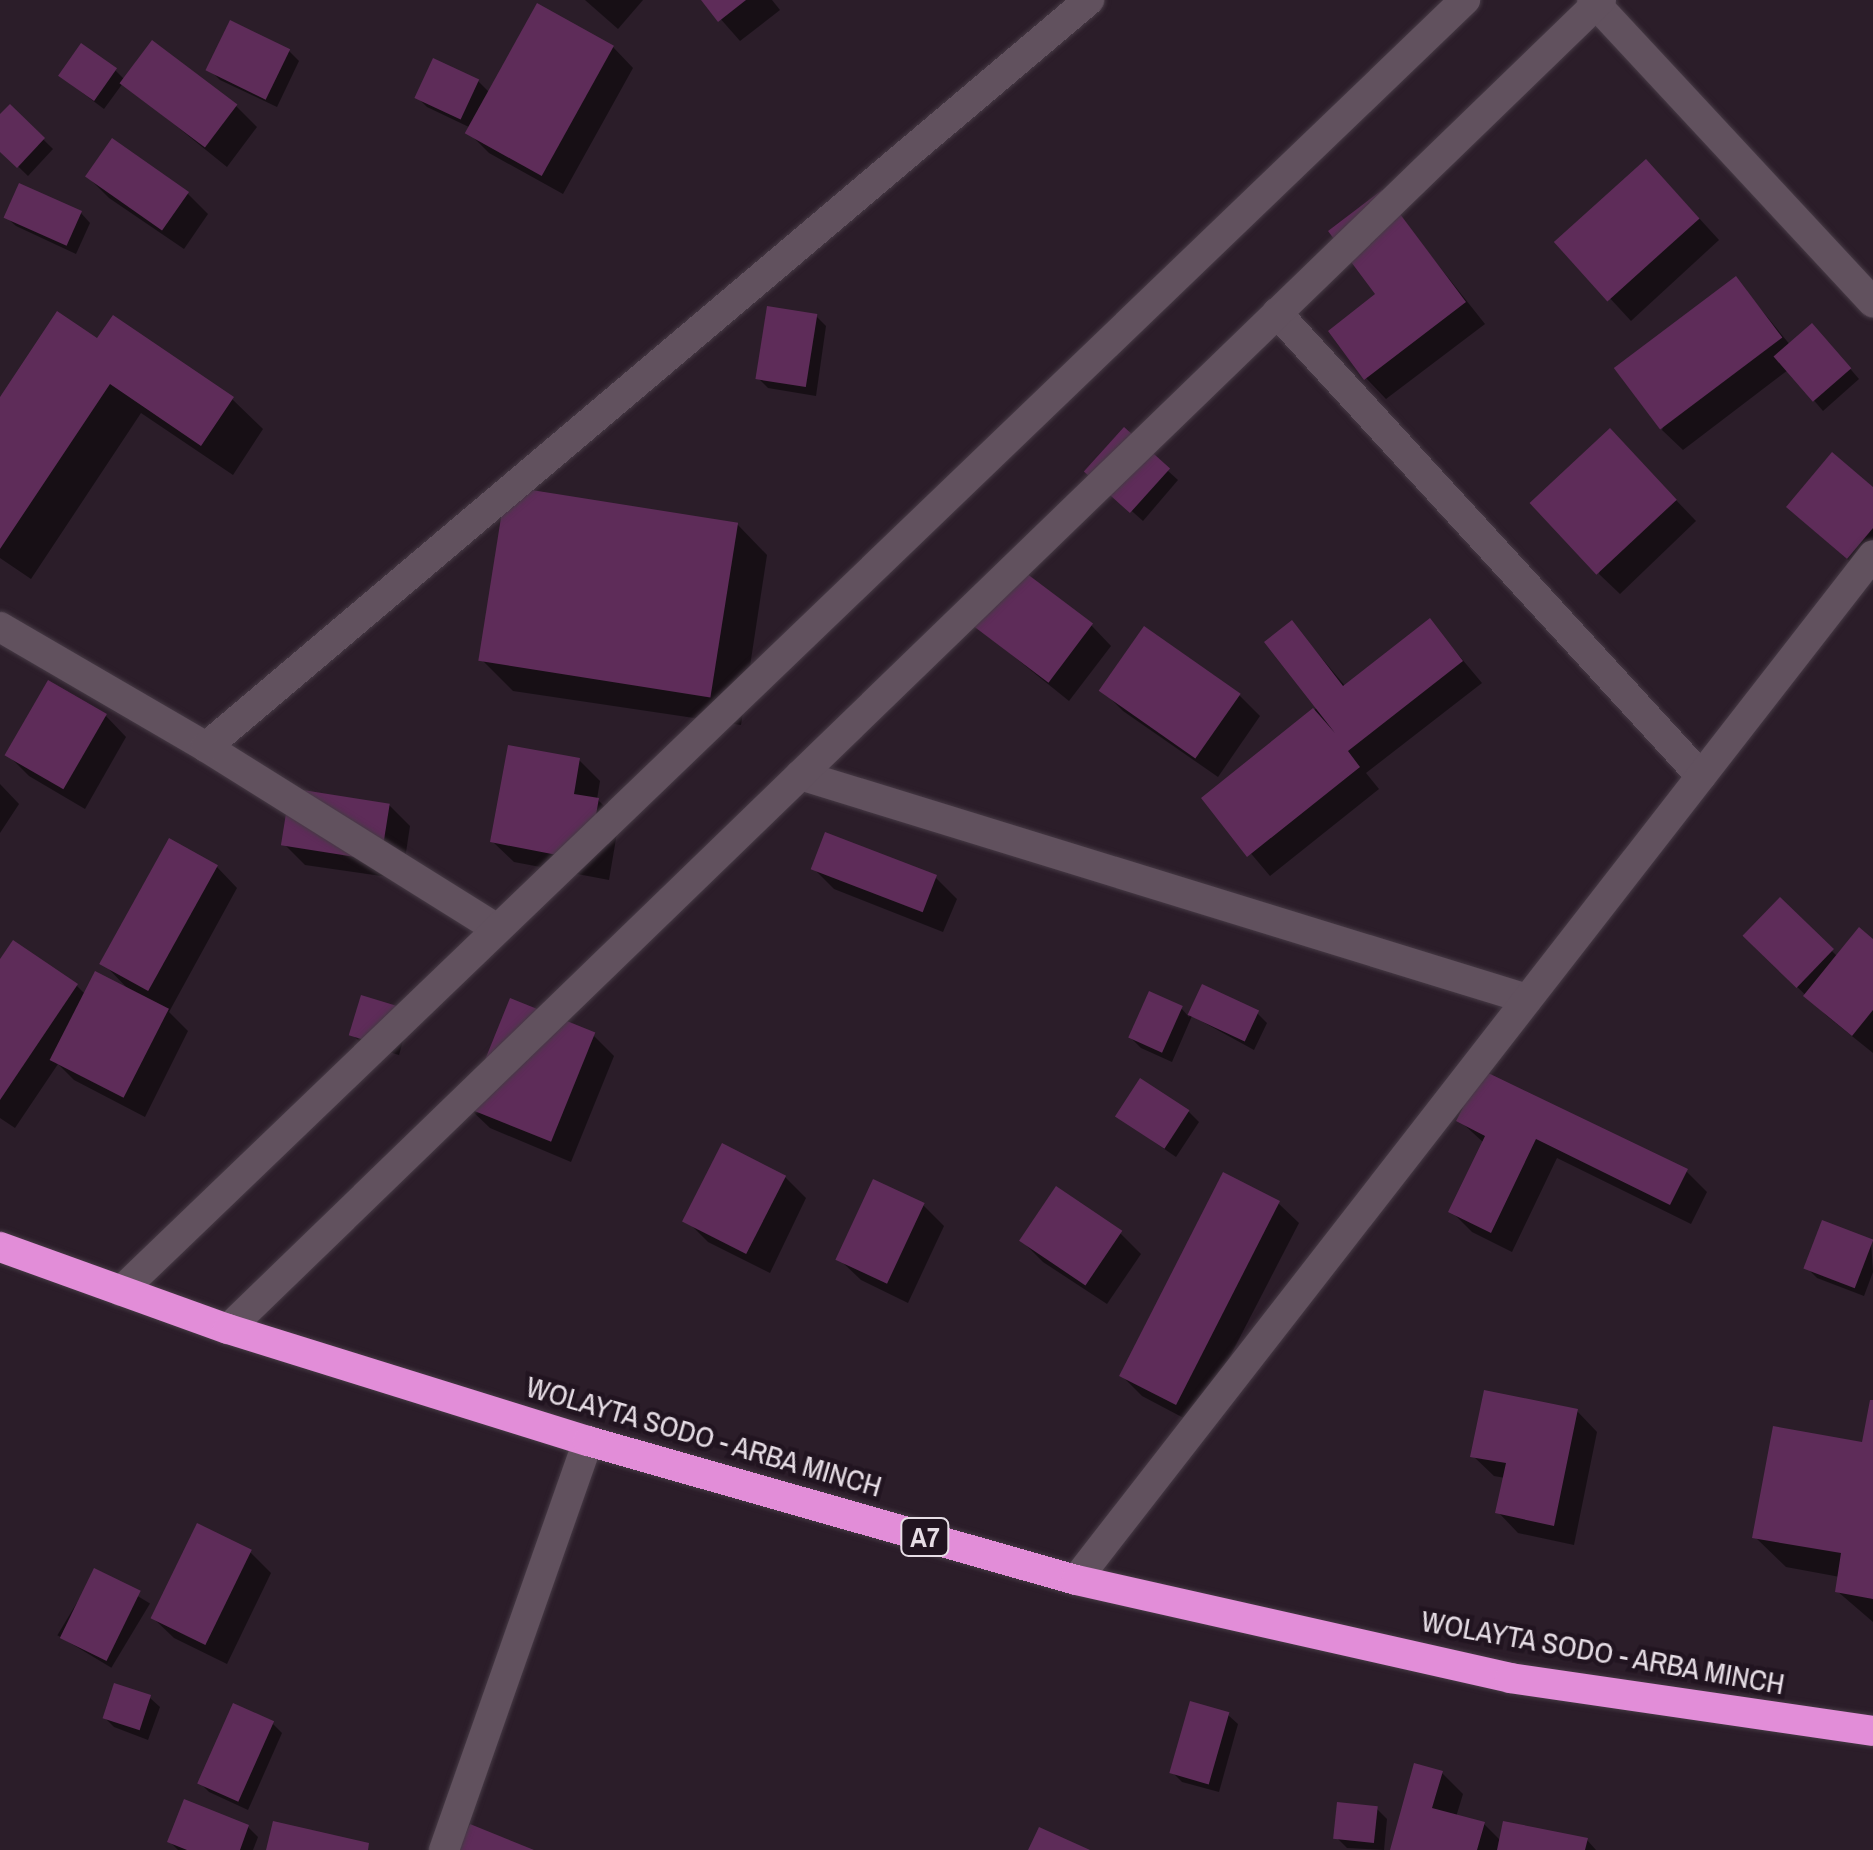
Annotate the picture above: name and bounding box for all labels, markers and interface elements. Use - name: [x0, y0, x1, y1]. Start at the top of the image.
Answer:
- street label: WOLAYTA SODO - ARBA MINCH: [520, 1367, 888, 1505]
- road number: A7: [900, 1514, 950, 1560]
- street label: WOLAYTA SODO - ARBA MINCH: [1417, 1602, 1789, 1702]

